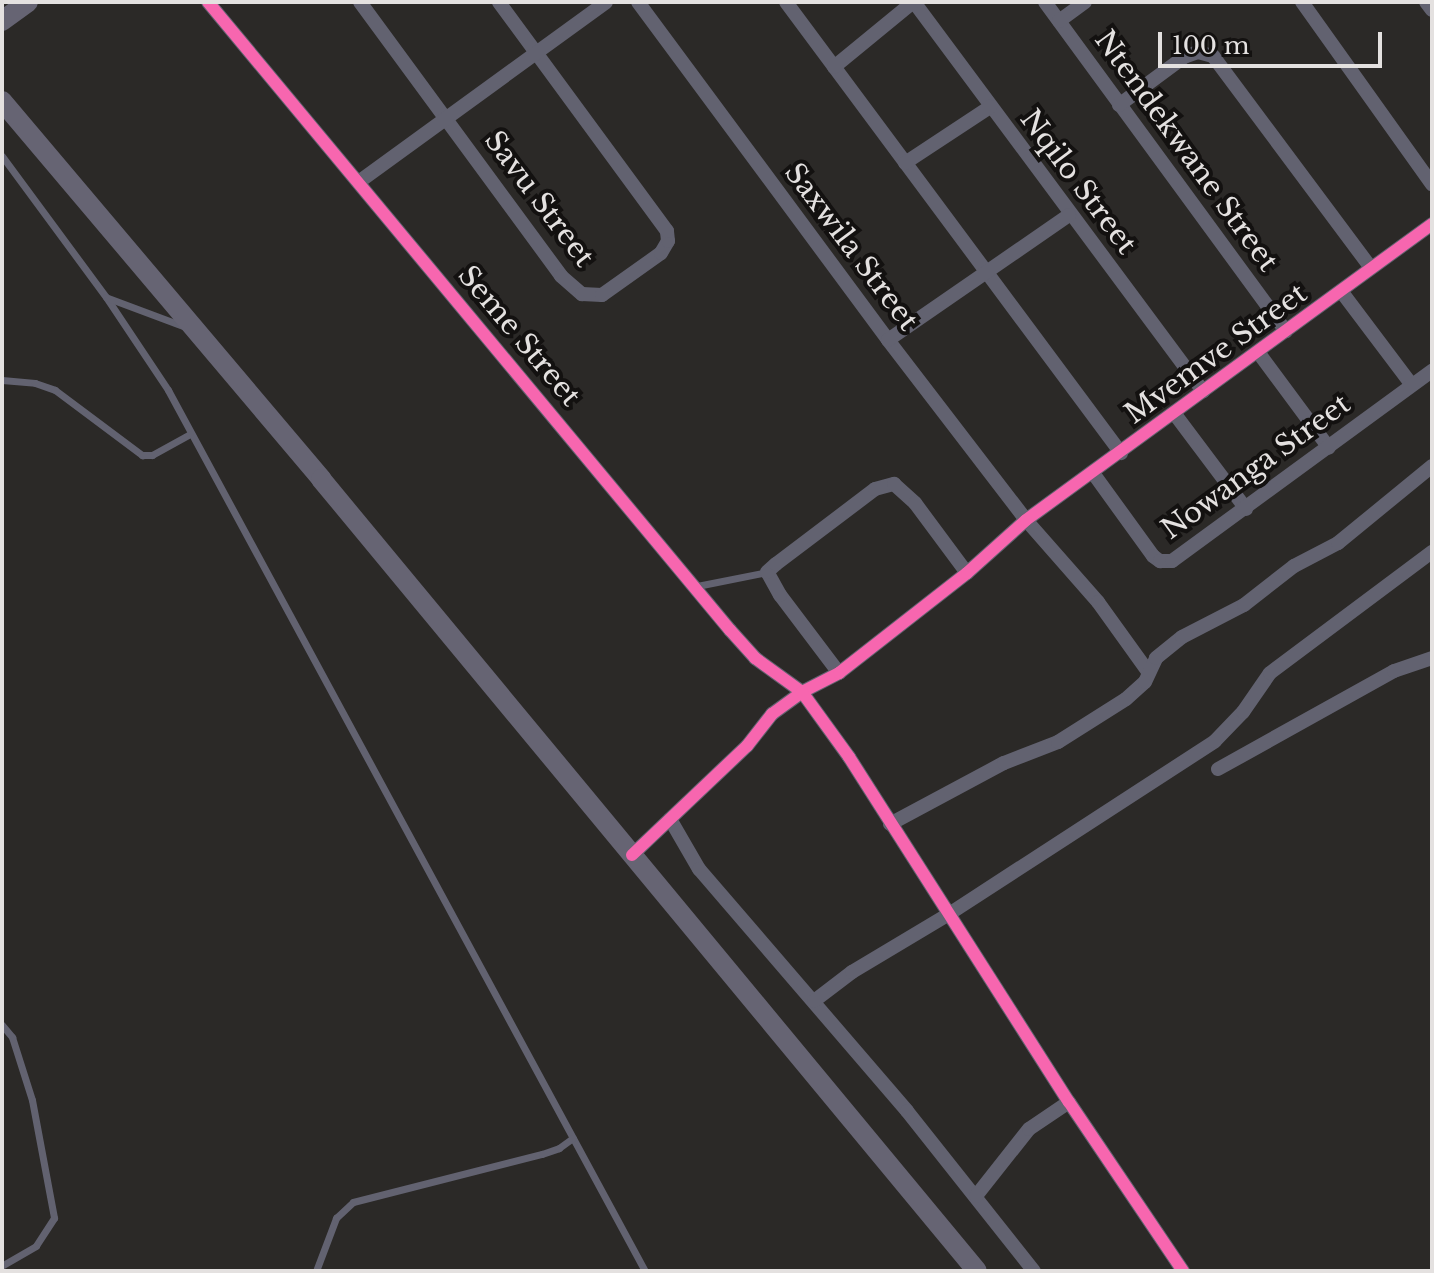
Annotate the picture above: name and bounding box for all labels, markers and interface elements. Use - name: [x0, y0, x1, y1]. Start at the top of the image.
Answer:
- scale bar: [1162, 16, 1386, 66]
- street label: Ntendekwane Street: [1087, 24, 1285, 278]
- text: 100 m: [1172, 31, 1250, 60]
- street label: Nqilo Street: [1013, 103, 1143, 261]
- street label: Savu Street: [477, 125, 601, 273]
- street label: Saxwila Street: [777, 157, 925, 337]
- street label: Seme Street: [451, 259, 587, 413]
- street label: Mvemve Street: [1119, 277, 1313, 431]
- street label: Nowanga Street: [1155, 387, 1357, 547]

